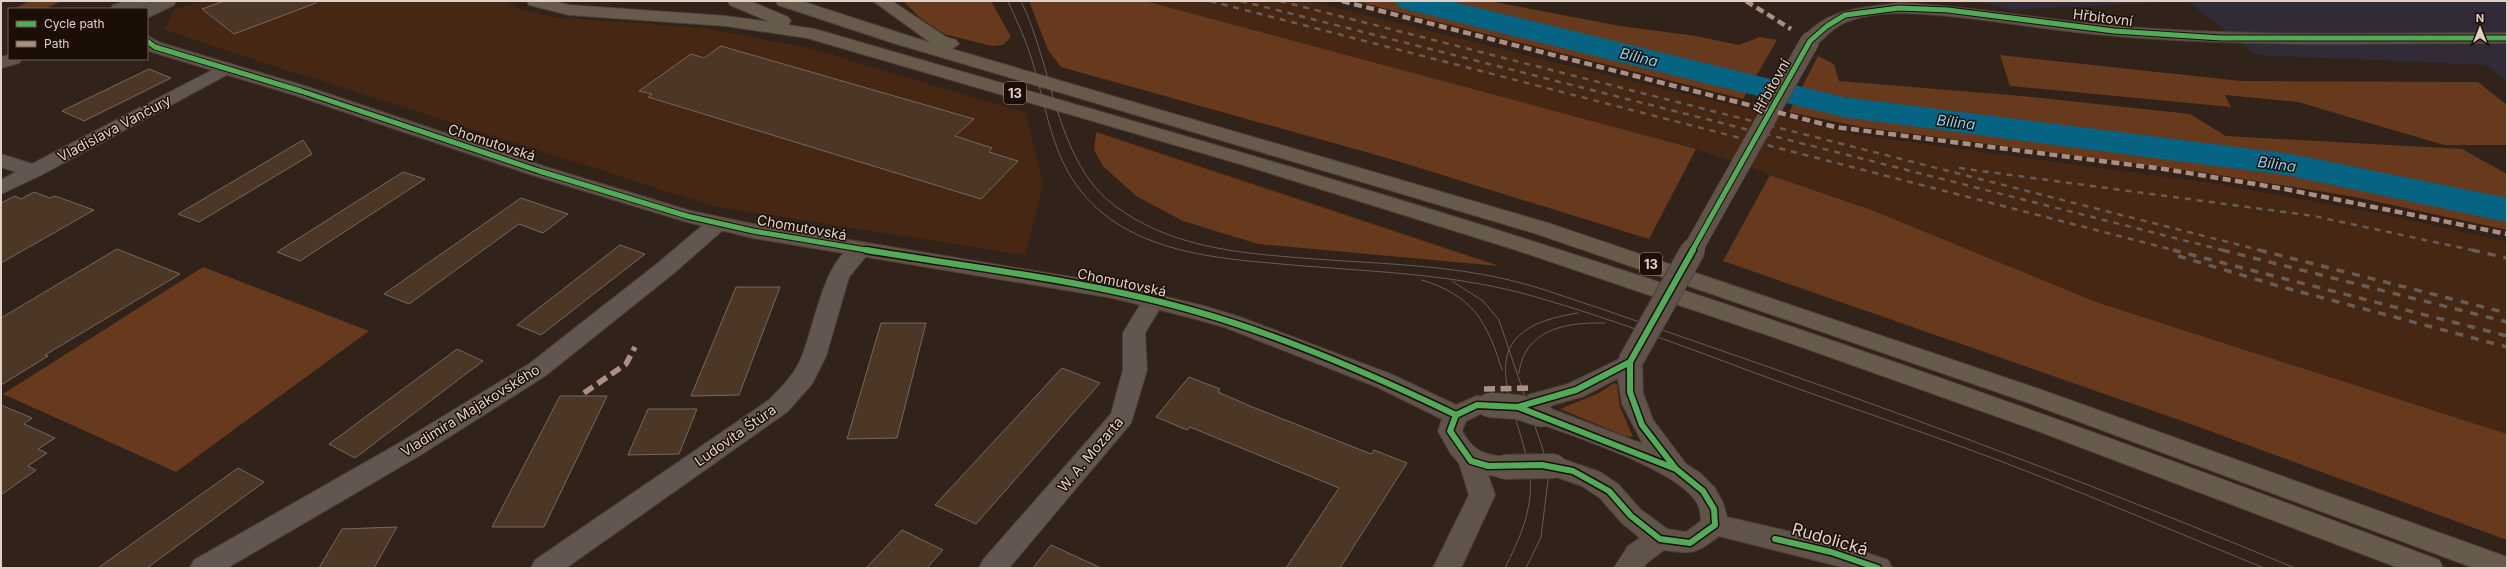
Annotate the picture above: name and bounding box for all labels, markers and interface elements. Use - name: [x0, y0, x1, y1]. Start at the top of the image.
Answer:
- street label: Hřbitovní: [2072, 5, 2134, 29]
- legend: [8, 8, 148, 60]
- north arrow: [2460, 8, 2500, 48]
- text: N: [2476, 11, 2484, 25]
- text: Cycle path: [44, 16, 105, 31]
- text: Path: [44, 36, 69, 51]
- water label: Bílina: [1618, 43, 1660, 71]
- street label: Hřbitovní: [1749, 55, 1793, 116]
- road number: 13: [1004, 82, 1026, 104]
- street label: Vladislava Vančury: [55, 91, 174, 165]
- water label: Bílina: [1936, 110, 1976, 134]
- street label: Chomutovská: [446, 120, 538, 164]
- water label: Bílina: [2256, 152, 2298, 176]
- street label: Chomutovská: [756, 211, 848, 243]
- road number: 13: [1640, 253, 1662, 275]
- street label: Chomutovská: [1076, 264, 1168, 300]
- street label: Vladimíra Majakovského: [398, 360, 542, 460]
- street label: Ludovíta Štúra: [691, 401, 779, 469]
- street label: W. A. Mozarta: [1054, 413, 1126, 495]
- street label: Rudolická: [1790, 519, 1870, 559]

